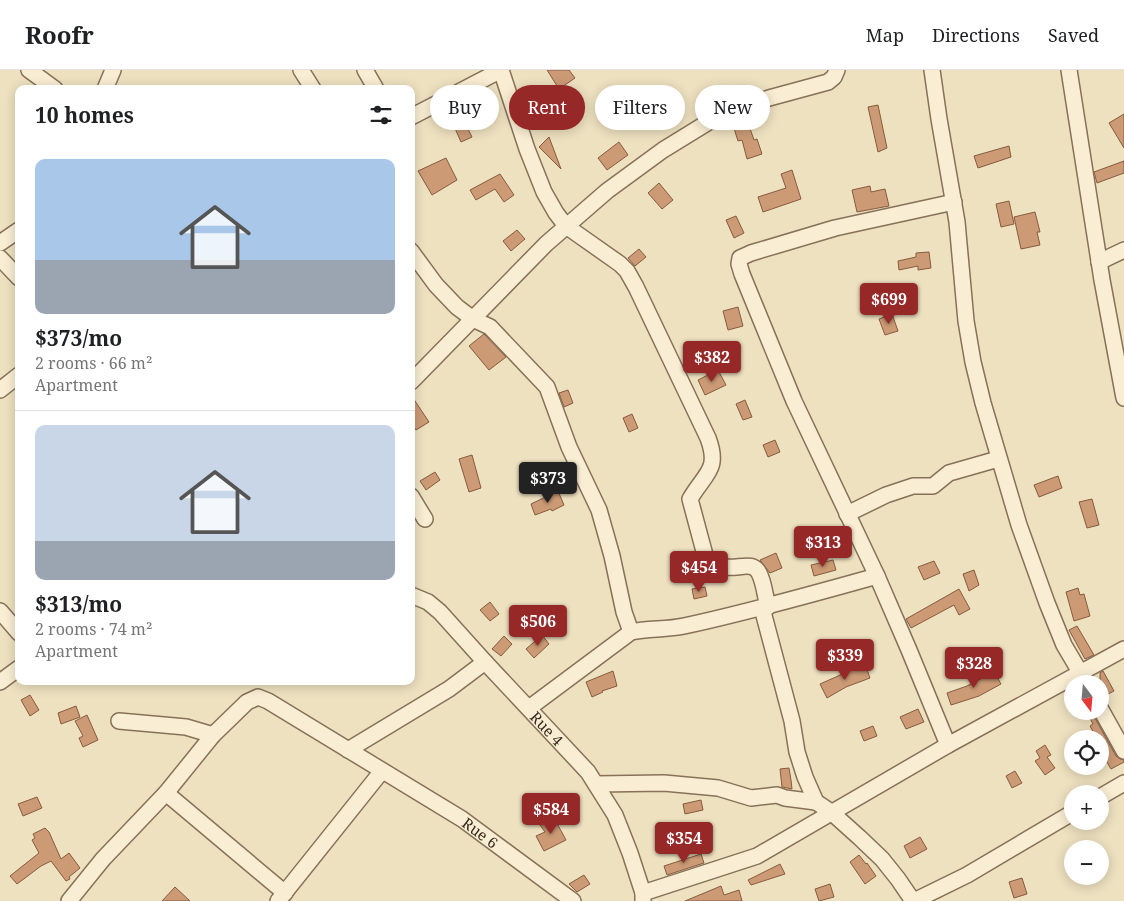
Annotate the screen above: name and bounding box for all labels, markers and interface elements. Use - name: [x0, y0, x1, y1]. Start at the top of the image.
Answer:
- text: Roofr: [25, 18, 94, 51]
- text: Map: [866, 23, 904, 47]
- text: Directions: [932, 23, 1020, 47]
- text: Saved: [1048, 23, 1099, 47]
- chip: Buy: [430, 85, 499, 130]
- chip: Rent: [509, 85, 585, 130]
- chip: Filters: [595, 85, 685, 130]
- chip: New: [695, 85, 770, 130]
- text: 10 homes: [35, 101, 134, 129]
- icon: filters: [367, 101, 395, 129]
- icon: home: [170, 192, 260, 282]
- pin: $699: [859, 282, 919, 325]
- text: $699: [871, 288, 907, 310]
- text: $373/mo: [35, 324, 122, 352]
- pin: $382: [682, 340, 742, 383]
- text: $382: [694, 346, 730, 368]
- text: 2 rooms · 66 m²: [35, 352, 152, 374]
- text: Apartment: [35, 374, 118, 396]
- icon: home: [170, 457, 260, 547]
- pin: $373: [518, 462, 578, 504]
- text: $373: [530, 467, 566, 489]
- pin: $313: [793, 526, 853, 568]
- text: $313: [805, 531, 841, 553]
- pin: $454: [669, 550, 729, 593]
- text: $454: [681, 556, 717, 578]
- text: $313/mo: [35, 590, 122, 618]
- pin: $506: [508, 604, 568, 647]
- text: $506: [520, 610, 556, 632]
- text: 2 rooms · 74 m²: [35, 618, 152, 640]
- pin: $339: [815, 638, 875, 681]
- text: Apartment: [35, 640, 118, 662]
- text: $339: [827, 644, 863, 666]
- pin: $328: [944, 646, 1004, 689]
- text: $328: [956, 652, 992, 674]
- north arrow: [1064, 675, 1109, 720]
- map controls: [1064, 675, 1109, 885]
- street label: Rue 4: [526, 707, 568, 750]
- button: locate: [1064, 730, 1109, 775]
- button: +: [1064, 785, 1109, 830]
- pin: $584: [521, 792, 581, 835]
- text: $584: [533, 798, 569, 820]
- street label: Rue 6: [458, 813, 502, 852]
- pin: $354: [654, 822, 714, 864]
- text: $354: [666, 827, 702, 849]
- button: −: [1064, 840, 1109, 885]

